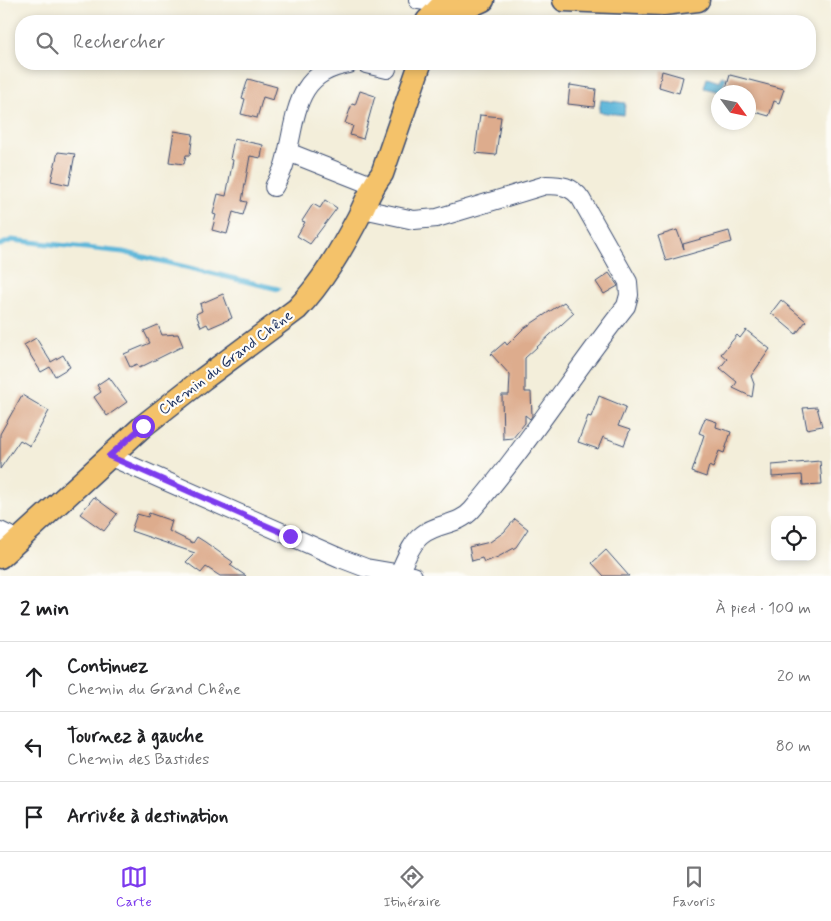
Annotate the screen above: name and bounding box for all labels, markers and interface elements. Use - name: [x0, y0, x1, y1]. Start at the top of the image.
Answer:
- search box: [15, 15, 816, 70]
- icon: search: [33, 29, 61, 57]
- text: Rechercher: [73, 30, 165, 55]
- north arrow: [711, 85, 756, 130]
- street label: Chemin du Grand Chêne: [155, 306, 297, 420]
- route start: [132, 415, 155, 438]
- map controls: [771, 516, 816, 561]
- button: locate: [771, 516, 816, 561]
- route end: [279, 525, 302, 548]
- text: 2 min: [20, 595, 69, 623]
- text: À pied · 100 m: [716, 598, 811, 619]
- text: Continuez: [67, 654, 148, 679]
- icon: ahead: [20, 663, 48, 691]
- text: 20 m: [777, 666, 811, 687]
- text: Chemin du Grand Chêne: [67, 679, 241, 700]
- text: Tournez à gauche: [67, 724, 204, 749]
- icon: left: [20, 733, 48, 761]
- text: 80 m: [776, 736, 811, 757]
- text: Chemin des Bastides: [67, 749, 209, 770]
- icon: arrive: [20, 803, 48, 831]
- text: Arrivée à destination: [67, 804, 228, 829]
- tab: Carte: [116, 863, 152, 911]
- tab: Itinéraire: [383, 863, 441, 911]
- tab: Favoris: [673, 863, 715, 911]

